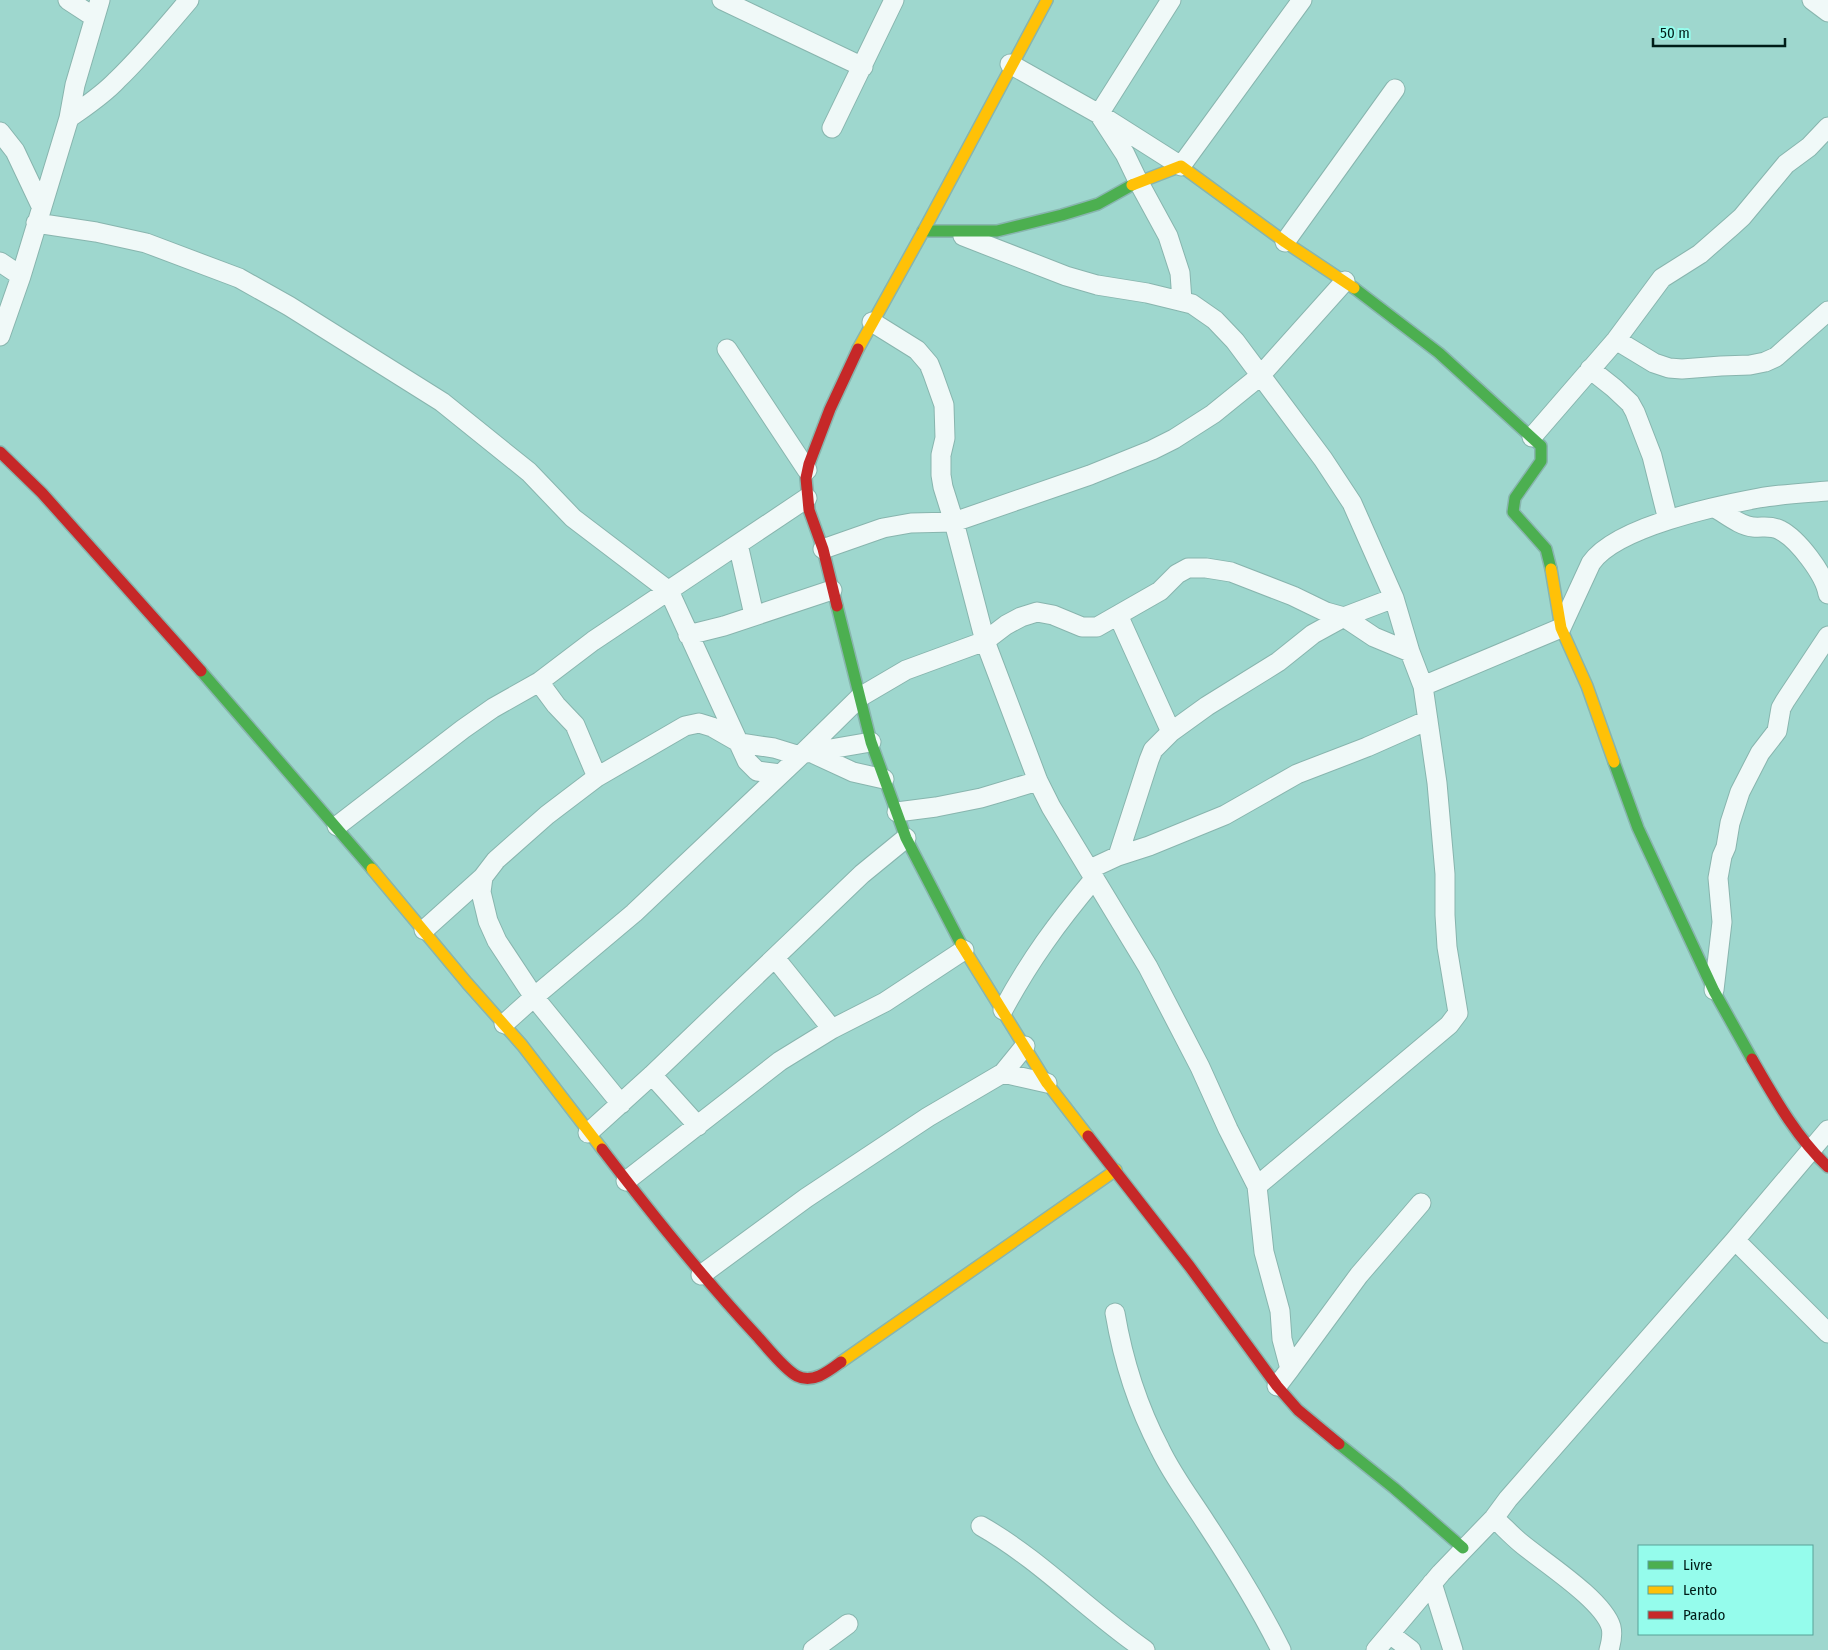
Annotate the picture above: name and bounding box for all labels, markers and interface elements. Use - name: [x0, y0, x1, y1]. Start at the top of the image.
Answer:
- scale bar: [1653, 15, 1786, 47]
- text: 50 m: [1660, 24, 1690, 42]
- legend: [1638, 1545, 1813, 1635]
- text: Livre: [1683, 1556, 1712, 1574]
- text: Lento: [1683, 1581, 1717, 1599]
- text: Parado: [1683, 1606, 1726, 1624]

